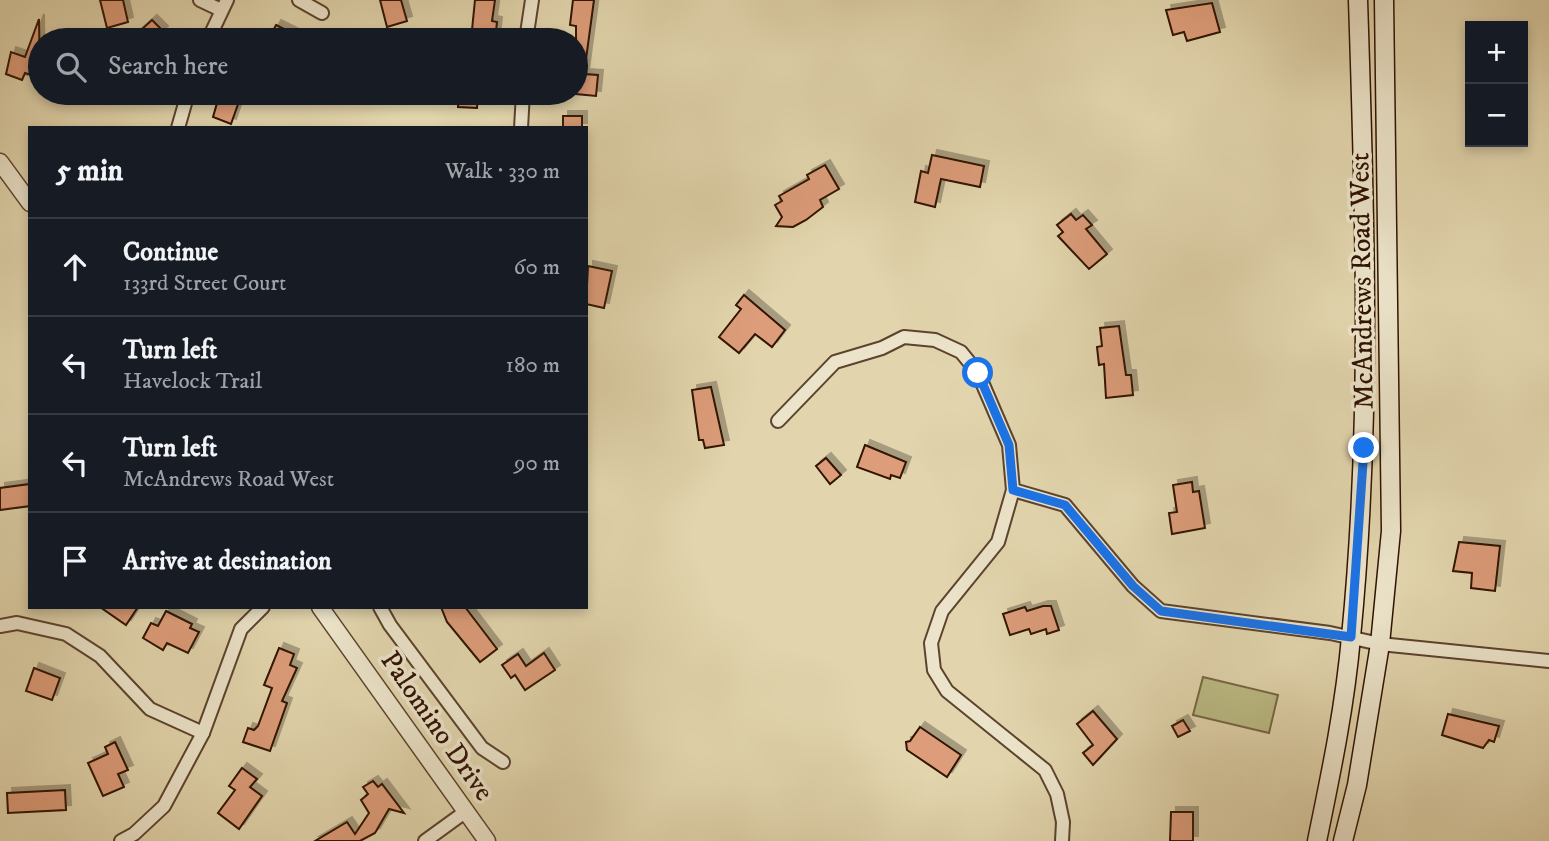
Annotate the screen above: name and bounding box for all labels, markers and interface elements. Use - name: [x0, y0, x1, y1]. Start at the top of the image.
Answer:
- map controls: [1465, 21, 1528, 147]
- button: +: [1465, 21, 1528, 84]
- search box: [28, 28, 588, 105]
- icon: search: [52, 48, 90, 86]
- text: Search here: [108, 50, 228, 83]
- button: −: [1465, 84, 1528, 147]
- street label: McAndrews Road West: [1342, 152, 1382, 410]
- text: 5 min: [56, 153, 123, 190]
- text: Walk · 330 m: [445, 157, 560, 186]
- text: Continue: [123, 236, 218, 269]
- icon: ahead: [56, 248, 94, 286]
- text: 60 m: [513, 253, 560, 282]
- text: 133rd Street Court: [123, 269, 286, 298]
- text: Turn left: [123, 334, 217, 367]
- icon: left: [56, 346, 94, 384]
- text: 180 m: [505, 351, 560, 380]
- route start: [962, 357, 993, 388]
- text: Havelock Trail: [123, 367, 262, 396]
- text: Turn left: [123, 432, 217, 465]
- route end: [1348, 432, 1379, 463]
- icon: left: [56, 444, 94, 482]
- text: 90 m: [514, 449, 560, 478]
- text: McAndrews Road West: [123, 465, 334, 494]
- icon: arrive: [56, 542, 94, 580]
- text: Arrive at destination: [123, 545, 332, 578]
- street label: Palomino Drive: [373, 644, 501, 808]

